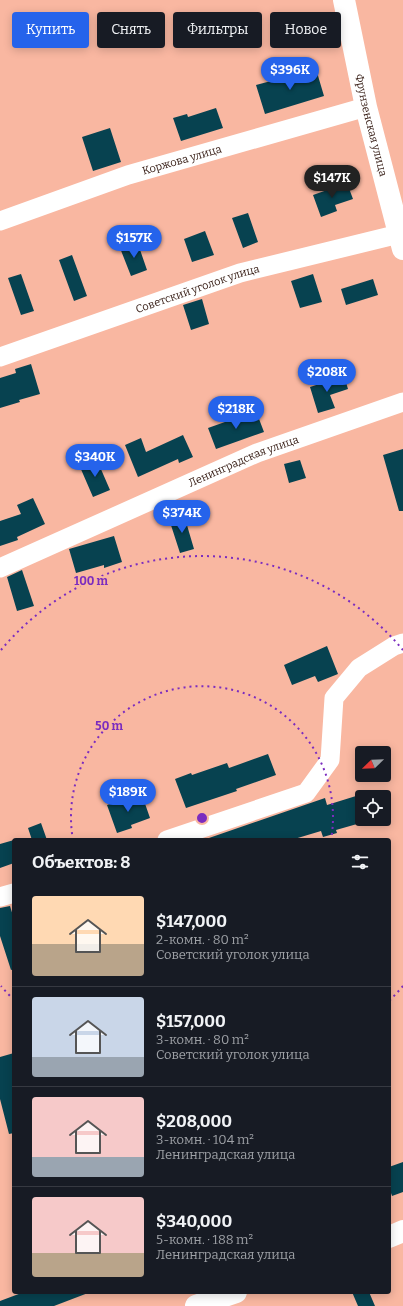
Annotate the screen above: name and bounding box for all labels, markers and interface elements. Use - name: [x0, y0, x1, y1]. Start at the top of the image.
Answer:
- chip: Купить: [12, 12, 89, 48]
- chip: Снять: [97, 12, 165, 48]
- chip: Фильтры: [173, 12, 262, 48]
- chip: Новое: [270, 12, 341, 48]
- pin: $396K: [262, 57, 318, 91]
- text: $396K: [270, 62, 310, 77]
- street label: Фрунзенская улица: [353, 73, 390, 178]
- street label: Коржова улица: [141, 142, 223, 177]
- pin: $147K: [304, 165, 360, 199]
- text: $147K: [313, 170, 351, 185]
- pin: $157K: [106, 225, 162, 259]
- text: $157K: [116, 230, 152, 245]
- street label: Советский уголок улица: [134, 262, 261, 316]
- pin: $208K: [299, 359, 355, 393]
- text: $208K: [307, 364, 347, 379]
- pin: $218K: [208, 396, 264, 430]
- text: $218K: [217, 401, 255, 416]
- street label: Ленинградская улица: [186, 433, 300, 489]
- pin: $340K: [67, 444, 123, 478]
- text: $340K: [75, 449, 115, 464]
- pin: $374K: [154, 500, 210, 534]
- text: $374K: [162, 505, 202, 520]
- text: 100 m: [74, 574, 109, 588]
- text: 50 m: [95, 719, 123, 733]
- north arrow: [355, 746, 391, 782]
- map controls: [355, 746, 391, 826]
- pin: $189K: [100, 779, 156, 813]
- text: $189K: [109, 784, 147, 799]
- button: locate: [355, 790, 391, 826]
- centre of rings: [195, 811, 209, 825]
- icon: filters: [349, 851, 371, 873]
- text: Объектов: 8: [32, 852, 131, 873]
- text: $147,000: [156, 911, 227, 932]
- icon: home: [64, 912, 112, 960]
- text: 2-комн. · 80 m²: [156, 932, 249, 947]
- text: Советский уголок улица: [156, 947, 310, 962]
- text: $157,000: [156, 1011, 226, 1032]
- icon: home: [64, 1013, 112, 1061]
- text: 3-комн. · 80 m²: [156, 1032, 249, 1047]
- text: Советский уголок улица: [156, 1047, 310, 1062]
- text: $208,000: [156, 1111, 232, 1132]
- icon: home: [64, 1113, 112, 1161]
- text: 3-комн. · 104 m²: [156, 1132, 254, 1147]
- text: Ленинградская улица: [156, 1147, 295, 1162]
- text: $340,000: [156, 1211, 232, 1232]
- icon: home: [64, 1213, 112, 1261]
- text: 5-комн. · 188 m²: [156, 1232, 253, 1247]
- text: Ленинградская улица: [156, 1247, 295, 1262]

